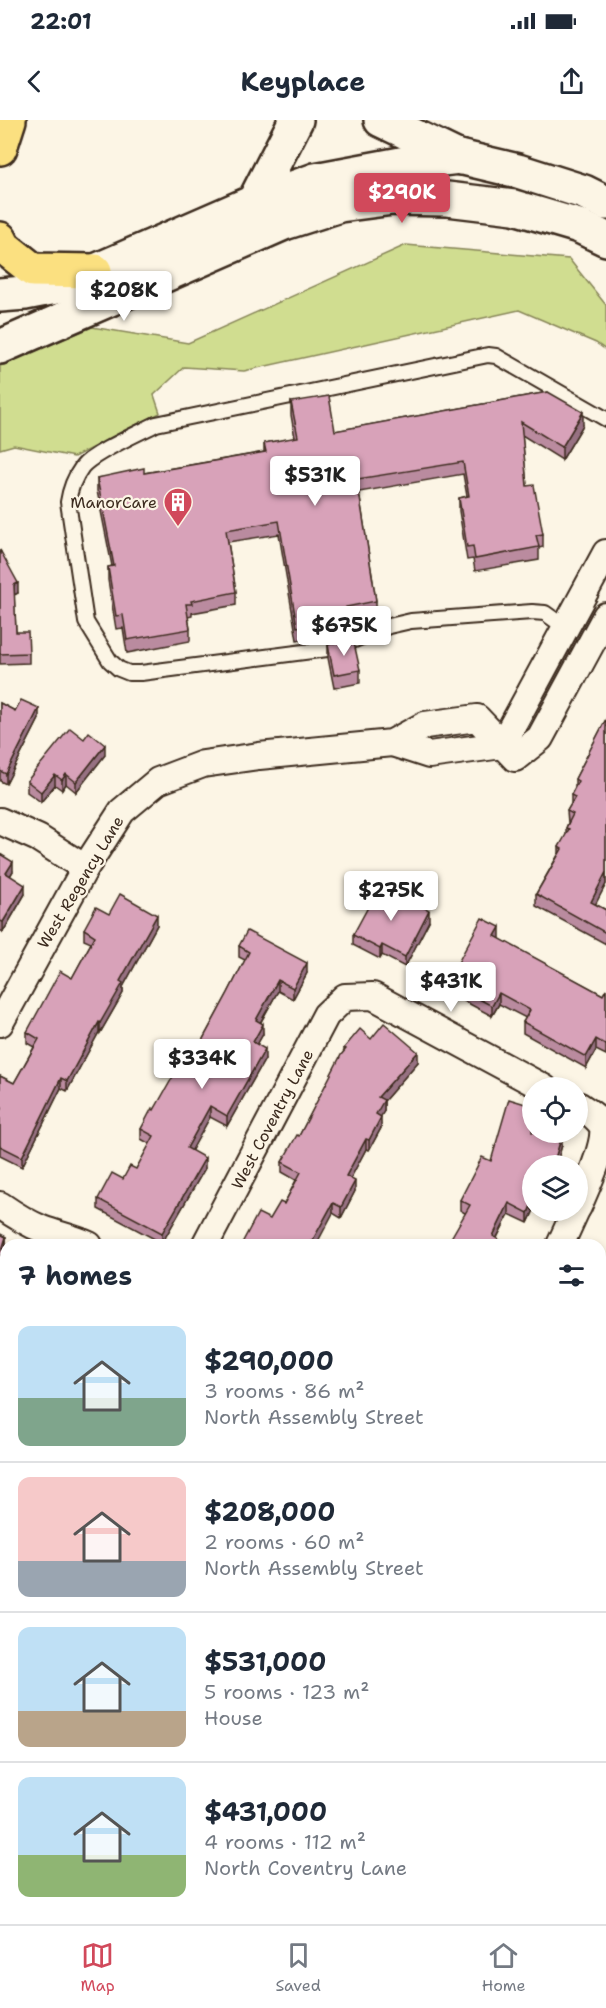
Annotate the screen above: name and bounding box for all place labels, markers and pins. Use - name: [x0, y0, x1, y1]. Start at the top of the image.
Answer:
- pin: $290K: [360, 173, 444, 224]
- pin: $208K: [82, 271, 166, 322]
- pin: $531K: [273, 456, 357, 507]
- building icon: ManorCare: [162, 486, 194, 528]
- place label: ManorCare: [70, 492, 157, 513]
- pin: $675K: [302, 606, 386, 657]
- pin: $275K: [349, 871, 433, 922]
- pin: $431K: [409, 962, 493, 1013]
- pin: $334K: [160, 1039, 244, 1090]

